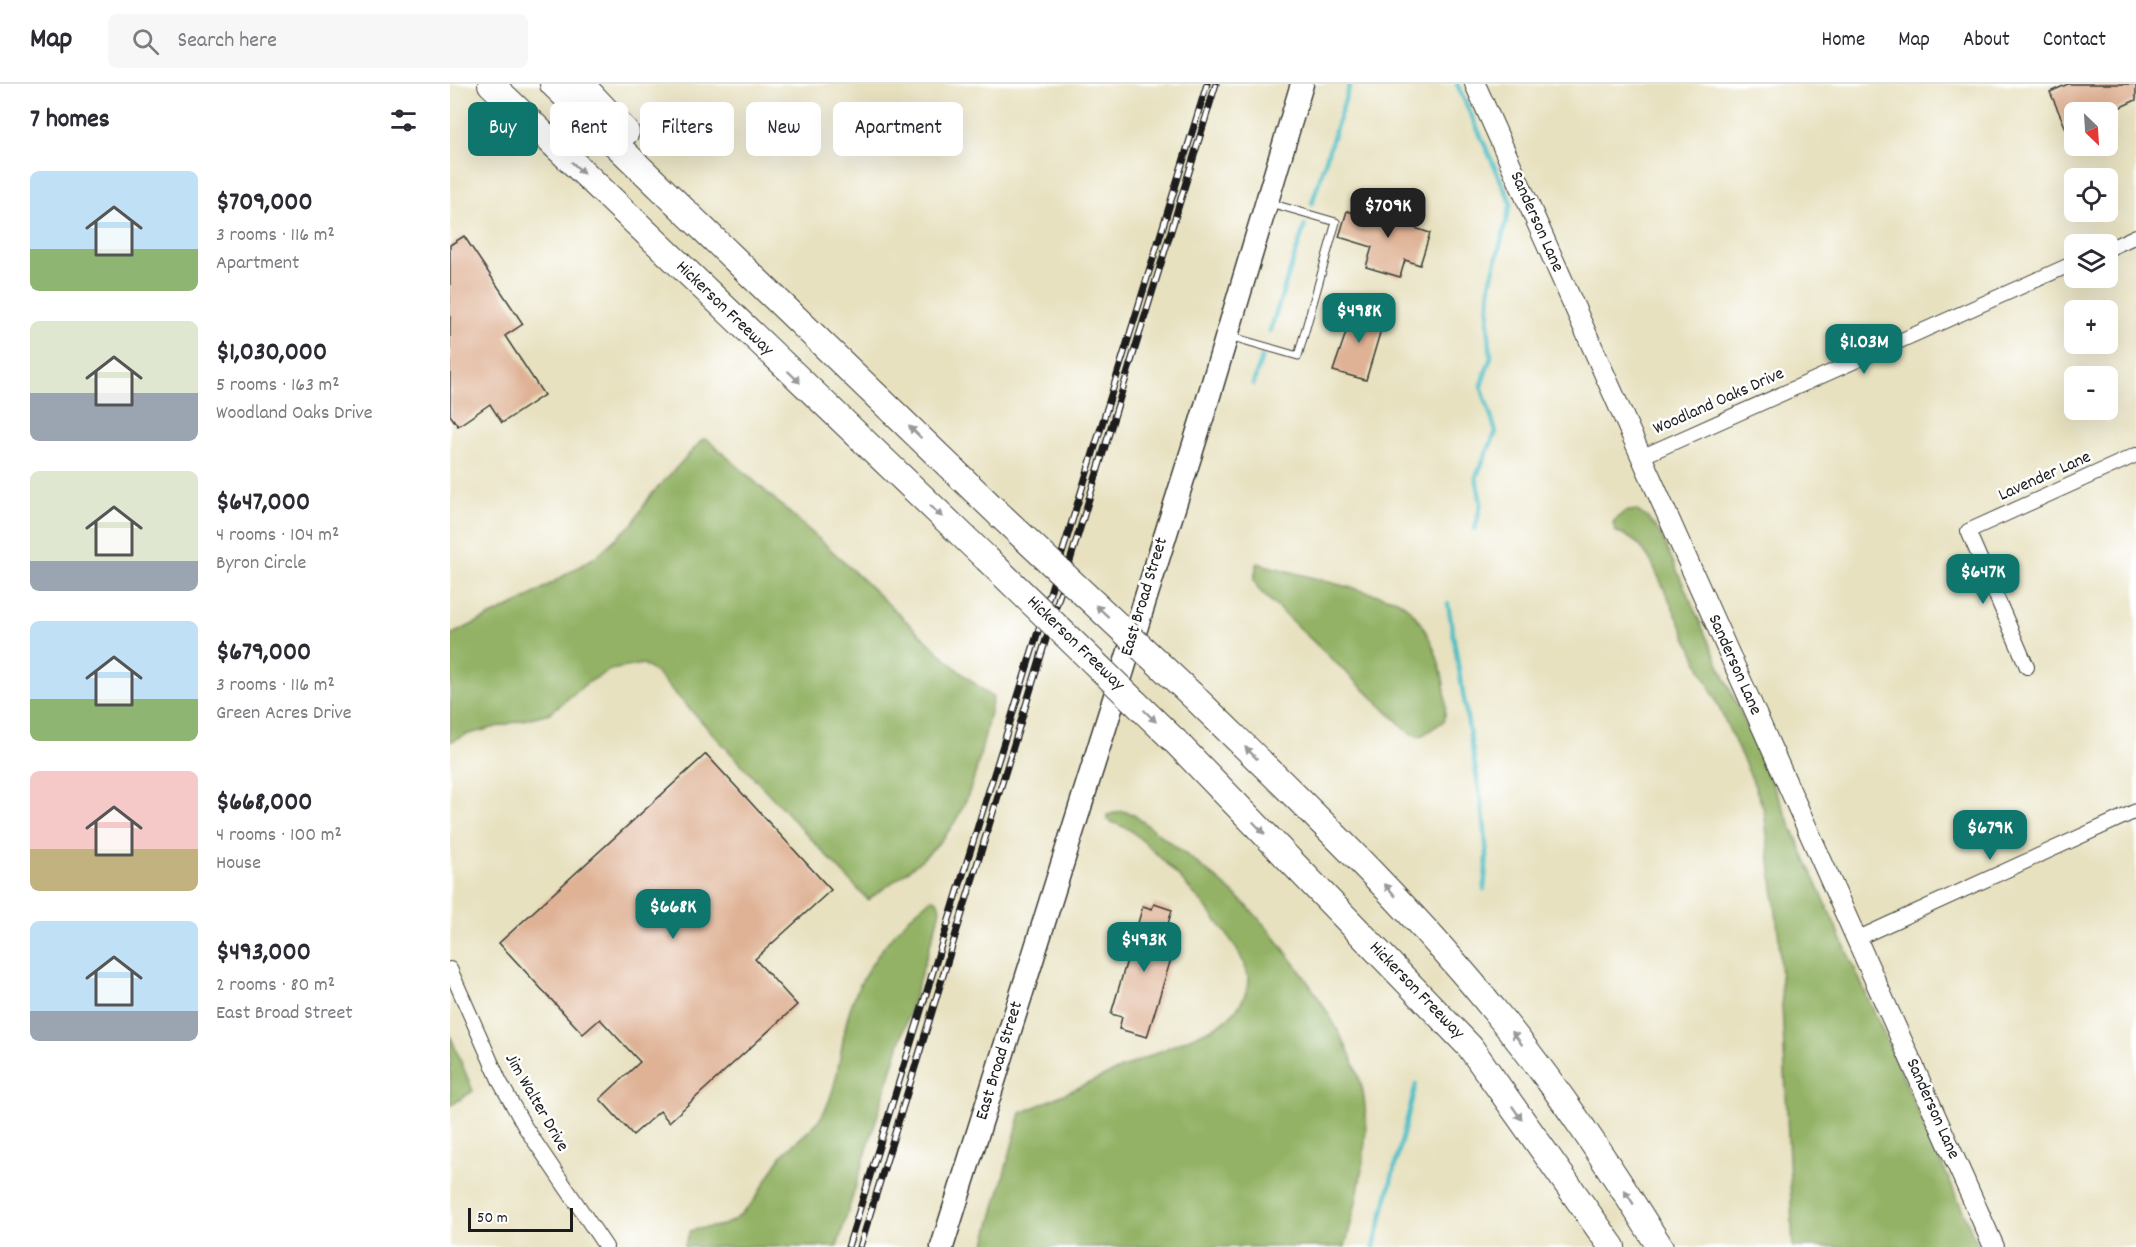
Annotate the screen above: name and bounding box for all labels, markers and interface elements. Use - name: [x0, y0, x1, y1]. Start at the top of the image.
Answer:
- search box: [108, 14, 528, 68]
- text: Map: [30, 21, 72, 61]
- icon: search: [129, 25, 162, 58]
- text: Search here: [177, 26, 277, 57]
- text: Home: [1821, 26, 1865, 56]
- text: Map: [1898, 26, 1930, 56]
- text: About: [1963, 26, 2010, 56]
- text: Contact: [2043, 26, 2106, 56]
- text: 7 homes: [30, 102, 110, 139]
- chip: Buy: [468, 102, 538, 156]
- chip: Rent: [550, 102, 628, 156]
- chip: Filters: [640, 102, 734, 156]
- chip: New: [746, 102, 821, 156]
- chip: Apartment: [833, 102, 963, 156]
- north arrow: [2064, 102, 2118, 156]
- map controls: [2064, 102, 2118, 420]
- icon: filters: [387, 104, 420, 137]
- one-way arrow: [571, 161, 585, 175]
- street label: Sanderson Lane: [1503, 168, 1569, 276]
- button: locate: [2064, 168, 2118, 222]
- text: $709,000: [216, 185, 313, 222]
- pin: $709K: [1346, 188, 1430, 239]
- text: $709K: [1364, 193, 1412, 221]
- icon: home: [78, 195, 150, 267]
- text: 3 rooms · 116 m²: [216, 222, 335, 250]
- button: layers: [2064, 234, 2118, 288]
- text: Apartment: [216, 250, 299, 278]
- street label: Hickerson Freeway: [669, 256, 779, 363]
- pin: $498K: [1317, 293, 1401, 344]
- text: $498K: [1337, 298, 1381, 326]
- button: +: [2064, 300, 2118, 354]
- pin: $1.03M: [1815, 324, 1913, 375]
- text: $1.03M: [1839, 329, 1889, 357]
- text: $1,030,000: [216, 335, 327, 372]
- icon: home: [78, 345, 150, 417]
- street label: Woodland Oaks Drive: [1650, 362, 1789, 442]
- button: −: [2064, 366, 2118, 420]
- one-way arrow: [787, 370, 802, 384]
- text: 5 rooms · 163 m²: [216, 372, 340, 400]
- text: Woodland Oaks Drive: [216, 400, 373, 428]
- one-way arrow: [909, 426, 923, 440]
- street label: Lavender Lane: [1995, 445, 2095, 509]
- text: $647,000: [216, 485, 310, 522]
- icon: home: [78, 495, 150, 567]
- one-way arrow: [929, 503, 943, 517]
- text: 4 rooms · 104 m²: [216, 522, 339, 550]
- street label: East Broad Street: [1115, 534, 1175, 659]
- text: Byron Circle: [216, 550, 306, 578]
- pin: $647K: [1941, 554, 2025, 605]
- text: $647K: [1960, 559, 2006, 587]
- street label: Hickerson Freeway: [1020, 591, 1130, 698]
- one-way arrow: [1095, 604, 1110, 618]
- street label: Sanderson Lane: [1701, 611, 1767, 719]
- text: $679,000: [216, 635, 311, 672]
- icon: home: [78, 645, 150, 717]
- text: 3 rooms · 116 m²: [216, 672, 335, 700]
- text: Green Acres Drive: [216, 700, 352, 728]
- one-way arrow: [1142, 709, 1156, 723]
- one-way arrow: [1245, 747, 1259, 761]
- text: $668,000: [216, 785, 313, 822]
- icon: home: [78, 795, 150, 867]
- pin: $679K: [1948, 810, 2032, 861]
- text: $679K: [1967, 815, 2013, 843]
- one-way arrow: [1252, 821, 1266, 835]
- text: 4 rooms · 100 m²: [216, 822, 342, 850]
- text: House: [216, 850, 261, 878]
- one-way arrow: [1383, 883, 1397, 898]
- pin: $668K: [631, 889, 715, 940]
- text: $668K: [650, 894, 697, 922]
- pin: $493K: [1102, 922, 1186, 973]
- text: $493K: [1121, 927, 1167, 955]
- text: $493,000: [216, 935, 311, 972]
- street label: Hickerson Freeway: [1363, 936, 1470, 1046]
- icon: home: [78, 945, 150, 1017]
- text: 2 rooms · 80 m²: [216, 972, 335, 1000]
- street label: East Broad Street: [970, 998, 1030, 1123]
- text: East Broad Street: [216, 1000, 353, 1028]
- one-way arrow: [1511, 1031, 1523, 1046]
- street label: Jim Walter Drive: [498, 1049, 574, 1157]
- street label: Sanderson Lane: [1899, 1055, 1965, 1163]
- one-way arrow: [1510, 1105, 1522, 1120]
- one-way arrow: [1624, 1189, 1635, 1206]
- scale bar: [468, 1205, 573, 1232]
- text: 50 m: [477, 1207, 508, 1230]

